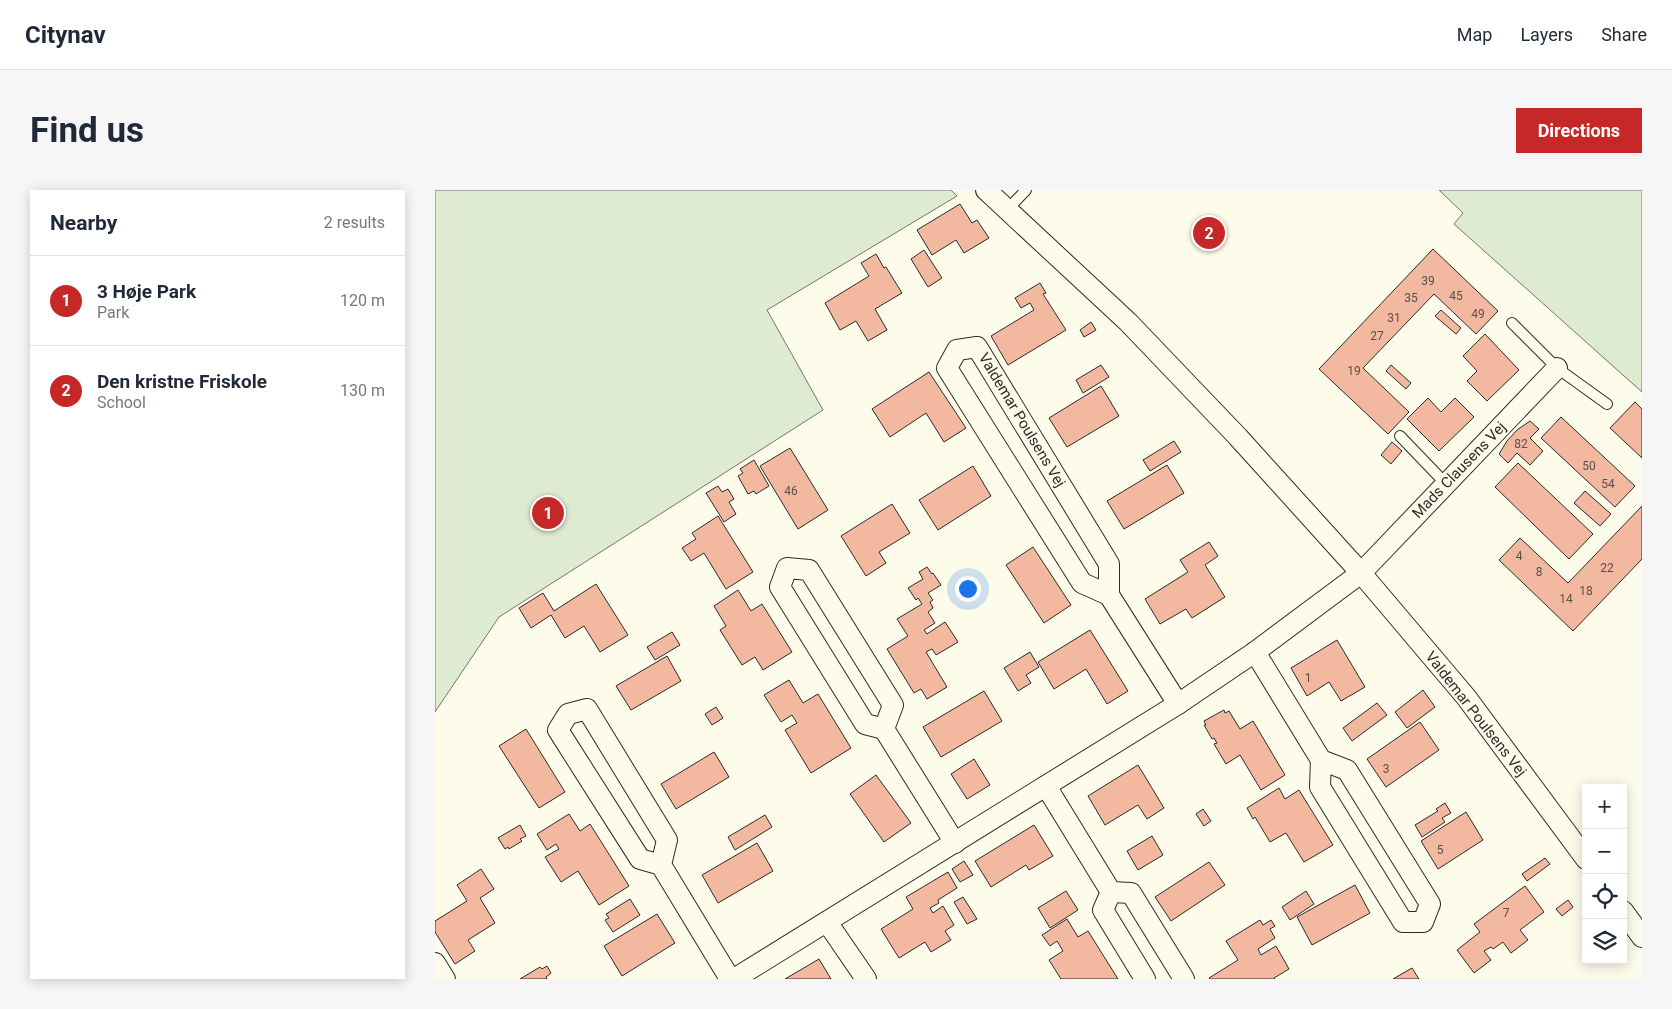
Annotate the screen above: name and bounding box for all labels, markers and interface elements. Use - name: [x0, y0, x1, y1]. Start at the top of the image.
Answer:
- text: Citynav: [25, 21, 106, 49]
- text: Map: [1457, 24, 1492, 45]
- text: Layers: [1520, 24, 1573, 45]
- text: Share: [1601, 24, 1647, 45]
- button: Directions: [1516, 108, 1642, 153]
- text: Find us: [30, 110, 144, 151]
- text: Nearby: [50, 211, 117, 235]
- text: 2 results: [324, 213, 385, 232]
- pin: 2: [1193, 214, 1225, 252]
- house number: 39: [1421, 274, 1435, 288]
- text: 3 Høje Park: [97, 280, 196, 303]
- house number: 45: [1449, 289, 1463, 303]
- text: 1: [61, 291, 71, 310]
- text: 120 m: [340, 291, 385, 310]
- house number: 35: [1404, 291, 1418, 305]
- text: Park: [97, 303, 129, 322]
- house number: 49: [1471, 307, 1485, 321]
- house number: 31: [1387, 311, 1401, 325]
- house number: 27: [1370, 329, 1384, 343]
- street label: Valdemar Poulsens Vej: [975, 350, 1069, 490]
- house number: 19: [1347, 364, 1361, 378]
- text: Den kristne Friskole: [97, 370, 267, 393]
- text: 2: [61, 381, 71, 400]
- text: 130 m: [340, 381, 385, 400]
- text: School: [97, 393, 146, 412]
- street label: Mads Clausens Vej: [1408, 418, 1510, 522]
- house number: 82: [1514, 437, 1528, 451]
- house number: 50: [1582, 459, 1596, 473]
- house number: 54: [1601, 477, 1615, 491]
- house number: 46: [784, 484, 798, 498]
- pin: 1: [532, 494, 564, 532]
- house number: 4: [1516, 549, 1523, 563]
- house number: 22: [1600, 561, 1614, 575]
- house number: 8: [1536, 565, 1543, 579]
- your location: [955, 576, 981, 602]
- house number: 18: [1579, 584, 1593, 598]
- house number: 14: [1559, 592, 1573, 606]
- street label: Valdemar Poulsens Vej: [1422, 648, 1530, 780]
- house number: 1: [1305, 671, 1311, 685]
- house number: 3: [1383, 762, 1389, 776]
- map controls: [1582, 784, 1627, 964]
- button: +: [1582, 784, 1627, 829]
- button: −: [1582, 829, 1627, 874]
- house number: 5: [1437, 843, 1444, 857]
- button: locate: [1582, 874, 1627, 919]
- house number: 7: [1503, 906, 1510, 920]
- button: layers: [1582, 919, 1627, 964]

